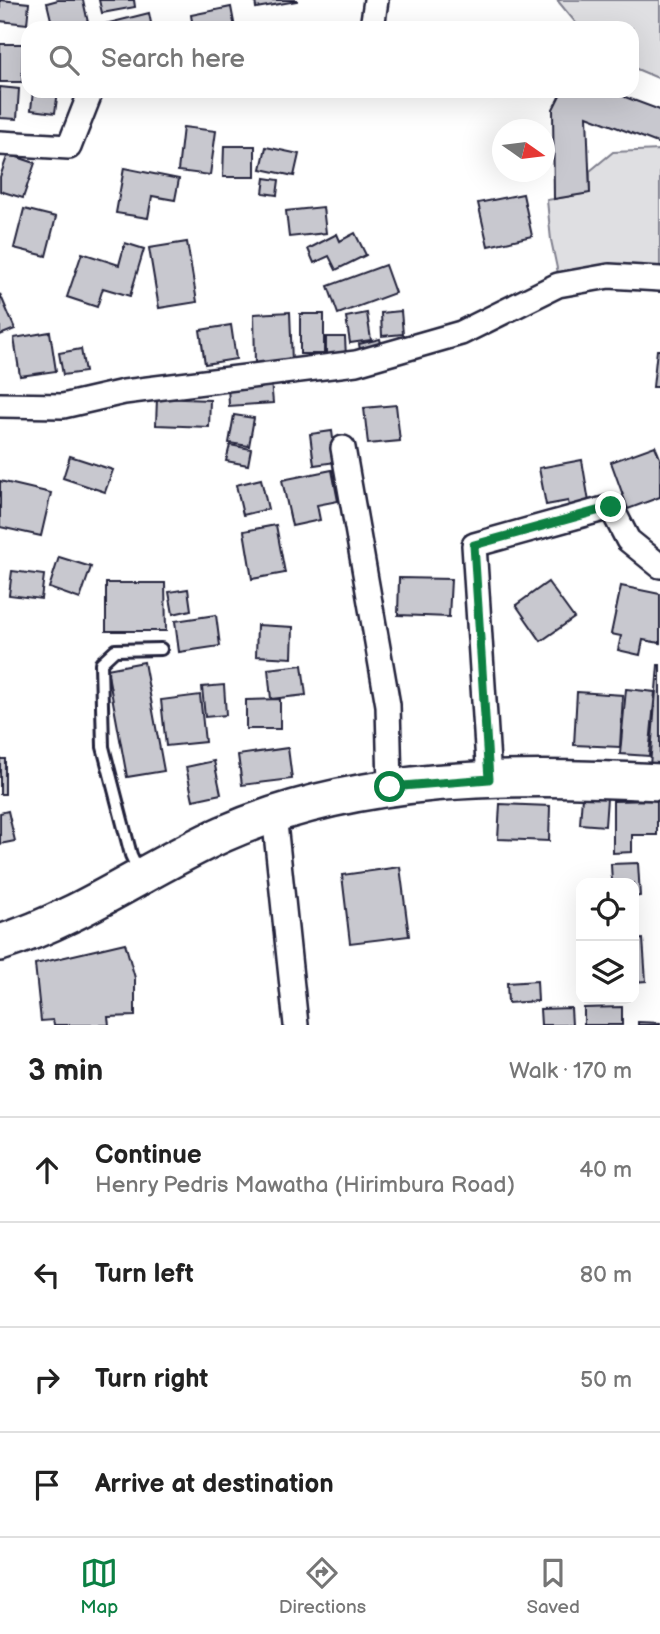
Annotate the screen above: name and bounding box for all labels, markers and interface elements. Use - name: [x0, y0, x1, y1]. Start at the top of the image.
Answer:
- search box: [21, 21, 639, 98]
- icon: search: [45, 41, 83, 79]
- text: Search here: [101, 44, 245, 75]
- north arrow: [492, 119, 555, 182]
- route end: [595, 491, 626, 522]
- route start: [374, 771, 405, 802]
- map controls: [576, 878, 639, 1004]
- button: locate: [576, 878, 639, 941]
- button: layers: [576, 941, 639, 1004]
- text: 3 min: [28, 1053, 103, 1089]
- text: Walk · 170 m: [509, 1057, 632, 1085]
- text: Continue: [95, 1140, 202, 1171]
- icon: ahead: [28, 1151, 66, 1189]
- text: 40 m: [579, 1156, 632, 1184]
- text: Henry Pedris Mawatha (Hirimbura Road): [95, 1171, 515, 1199]
- icon: left: [28, 1256, 66, 1294]
- text: Turn left: [95, 1259, 194, 1290]
- text: 80 m: [580, 1261, 632, 1289]
- icon: right: [28, 1361, 66, 1399]
- text: Turn right: [95, 1364, 208, 1395]
- text: 50 m: [580, 1366, 632, 1394]
- icon: arrive: [28, 1466, 66, 1504]
- text: Arrive at destination: [95, 1469, 334, 1500]
- tab: Map: [80, 1554, 118, 1619]
- tab: Directions: [279, 1554, 366, 1619]
- tab: Saved: [526, 1554, 580, 1619]

